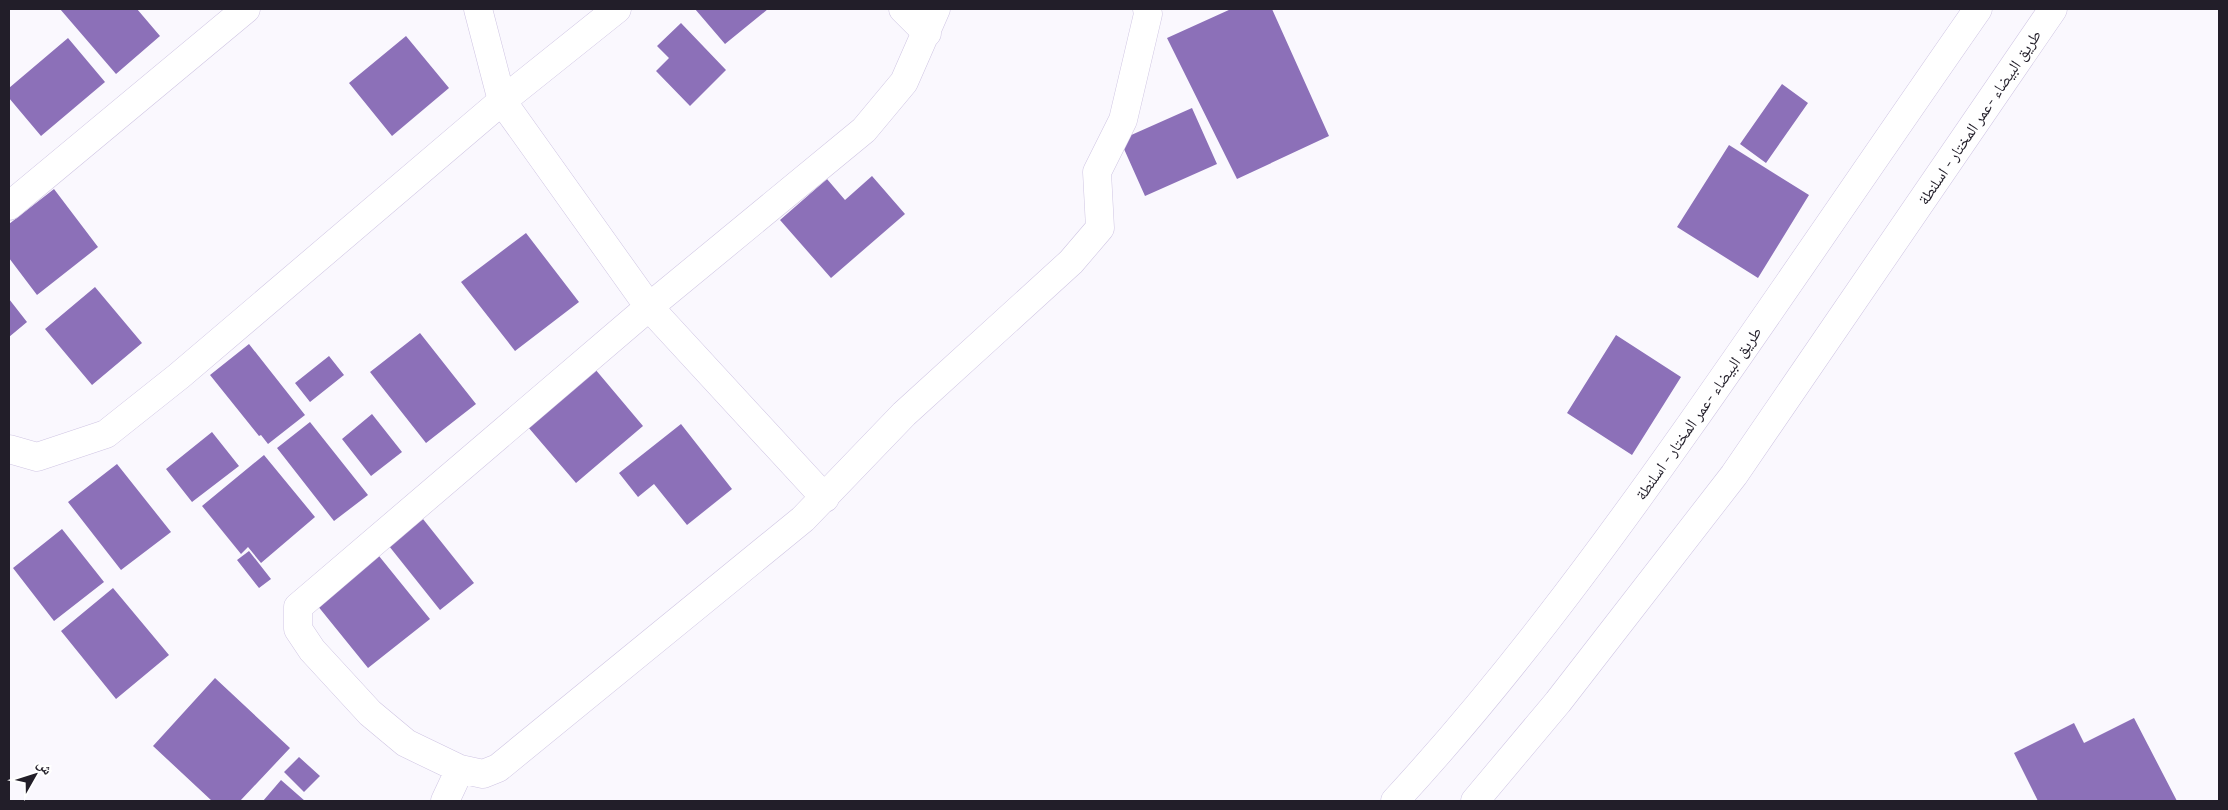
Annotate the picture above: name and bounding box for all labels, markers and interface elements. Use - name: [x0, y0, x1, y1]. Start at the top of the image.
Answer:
- street label: طريق البيضاء -عمر المختار - اسلنطة: [1912, 25, 2046, 209]
- street label: طريق البيضاء -عمر المختار - اسلنطة: [1630, 322, 1766, 504]
- north arrow: [10, 750, 60, 800]
- text: ش: [33, 755, 58, 778]

